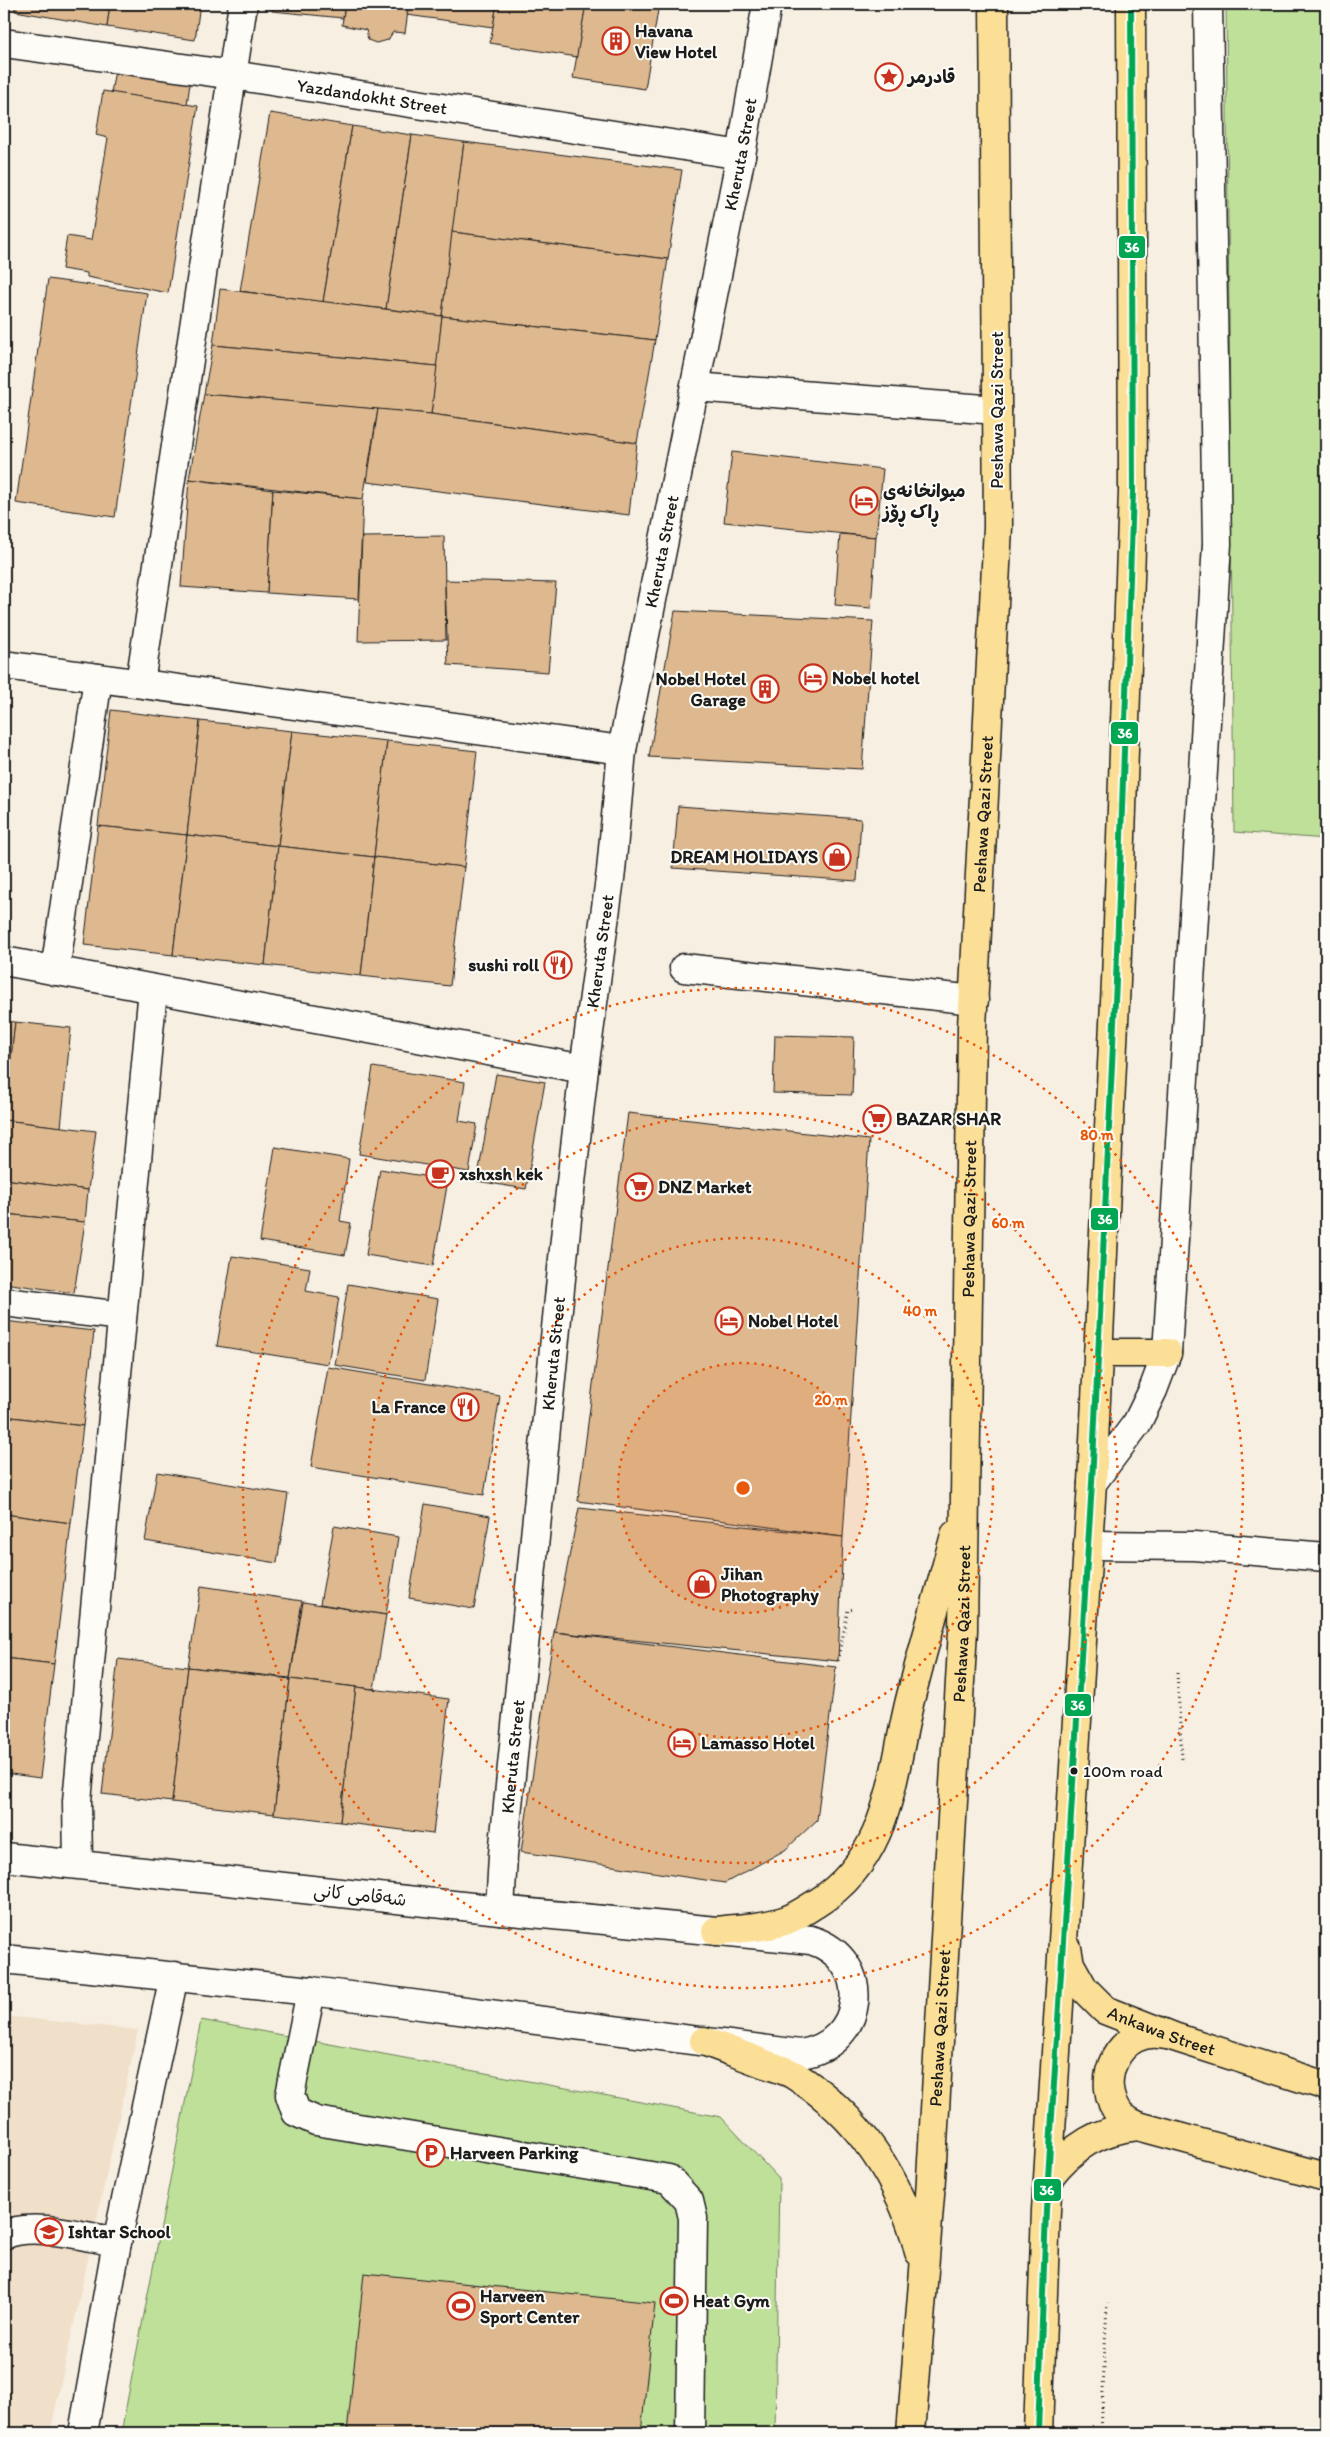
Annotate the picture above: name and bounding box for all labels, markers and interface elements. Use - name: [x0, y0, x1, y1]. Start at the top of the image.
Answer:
- place label: Havana View Hotel: [635, 20, 718, 63]
- building icon: Havana View Hotel: [601, 26, 631, 56]
- place icon: قادرمر: [874, 62, 904, 92]
- place label: قادرمر: [906, 66, 956, 88]
- street label: Yazdandokht Street: [295, 74, 449, 120]
- street label: Kheruta Street: [719, 96, 762, 213]
- line badge: 36: [1118, 235, 1146, 259]
- text: 36: [1124, 239, 1140, 256]
- street label: Peshawa Qazi Street: [986, 331, 1008, 489]
- place label: میوانخانەی ڕاک ڕۆز: [881, 480, 966, 527]
- hotel icon: میوانخانەی ڕاک ڕۆز: [849, 486, 879, 516]
- street label: Kheruta Street: [640, 493, 684, 610]
- hotel icon: Nobel hotel: [798, 663, 828, 693]
- place label: Nobel hotel: [832, 667, 920, 689]
- place label: Nobel Hotel Garage: [656, 668, 747, 711]
- building icon: Nobel Hotel Garage: [750, 674, 780, 704]
- line badge: 36: [1110, 721, 1139, 745]
- text: 36: [1117, 725, 1133, 742]
- street label: Peshawa Qazi Street: [968, 735, 998, 893]
- shop icon: DREAM HOLIDAYS: [822, 842, 852, 872]
- place label: DREAM HOLIDAYS: [670, 846, 818, 868]
- street label: Kheruta Street: [581, 893, 619, 1009]
- restaurant icon: sushi roll: [543, 950, 573, 980]
- place label: sushi roll: [468, 954, 540, 976]
- supermarket icon: BAZAR SHAR: [862, 1104, 892, 1134]
- place label: BAZAR SHAR: [896, 1108, 1001, 1130]
- text: 80 m: [1080, 1126, 1114, 1144]
- street label: Peshawa Qazi Street: [957, 1140, 981, 1298]
- cafe icon: xshxsh kek: [425, 1159, 455, 1189]
- place label: xshxsh kek: [459, 1163, 544, 1185]
- supermarket icon: DNZ Market: [624, 1172, 654, 1202]
- place label: DNZ Market: [658, 1176, 752, 1198]
- line badge: 36: [1090, 1207, 1119, 1231]
- text: 36: [1097, 1211, 1113, 1228]
- text: 60 m: [991, 1214, 1025, 1232]
- street label: Kheruta Street: [537, 1295, 570, 1412]
- text: 40 m: [903, 1302, 938, 1320]
- hotel icon: Nobel Hotel: [714, 1306, 744, 1336]
- place label: Nobel Hotel: [748, 1310, 839, 1332]
- text: 20 m: [814, 1391, 848, 1409]
- restaurant icon: La France: [450, 1392, 480, 1422]
- place label: La France: [371, 1396, 446, 1418]
- centre of rings: [734, 1479, 752, 1497]
- street label: Peshawa Qazi Street: [948, 1545, 975, 1703]
- place label: Jihan Photography: [720, 1563, 819, 1606]
- shop icon: Jihan Photography: [687, 1569, 717, 1599]
- line badge: 36: [1064, 1693, 1092, 1717]
- text: 36: [1070, 1697, 1086, 1714]
- street label: Kheruta Street: [496, 1698, 530, 1815]
- hotel icon: Lamasso Hotel: [667, 1728, 697, 1758]
- place label: Lamasso Hotel: [701, 1732, 816, 1754]
- place label: 100m road: [1083, 1761, 1163, 1781]
- marker: 100m road: [1069, 1766, 1079, 1776]
- street label: شەقامی کانی: [312, 1879, 408, 1911]
- street label: Peshawa Qazi Street: [924, 1948, 955, 2107]
- street label: Ankawa Street: [1104, 2001, 1218, 2061]
- parking icon: Harveen Parking: [416, 2138, 446, 2168]
- place label: Harveen Parking: [450, 2142, 579, 2164]
- line badge: 36: [1033, 2178, 1062, 2202]
- text: 36: [1039, 2182, 1055, 2199]
- school or university icon: Ishtar School: [34, 2217, 64, 2247]
- place label: Ishtar School: [68, 2221, 171, 2243]
- place label: Harveen Sport Center: [480, 2285, 580, 2328]
- sports icon: Heat Gym: [659, 2286, 689, 2316]
- place label: Heat Gym: [693, 2290, 771, 2312]
- sports icon: Harveen Sport Center: [446, 2291, 476, 2321]

